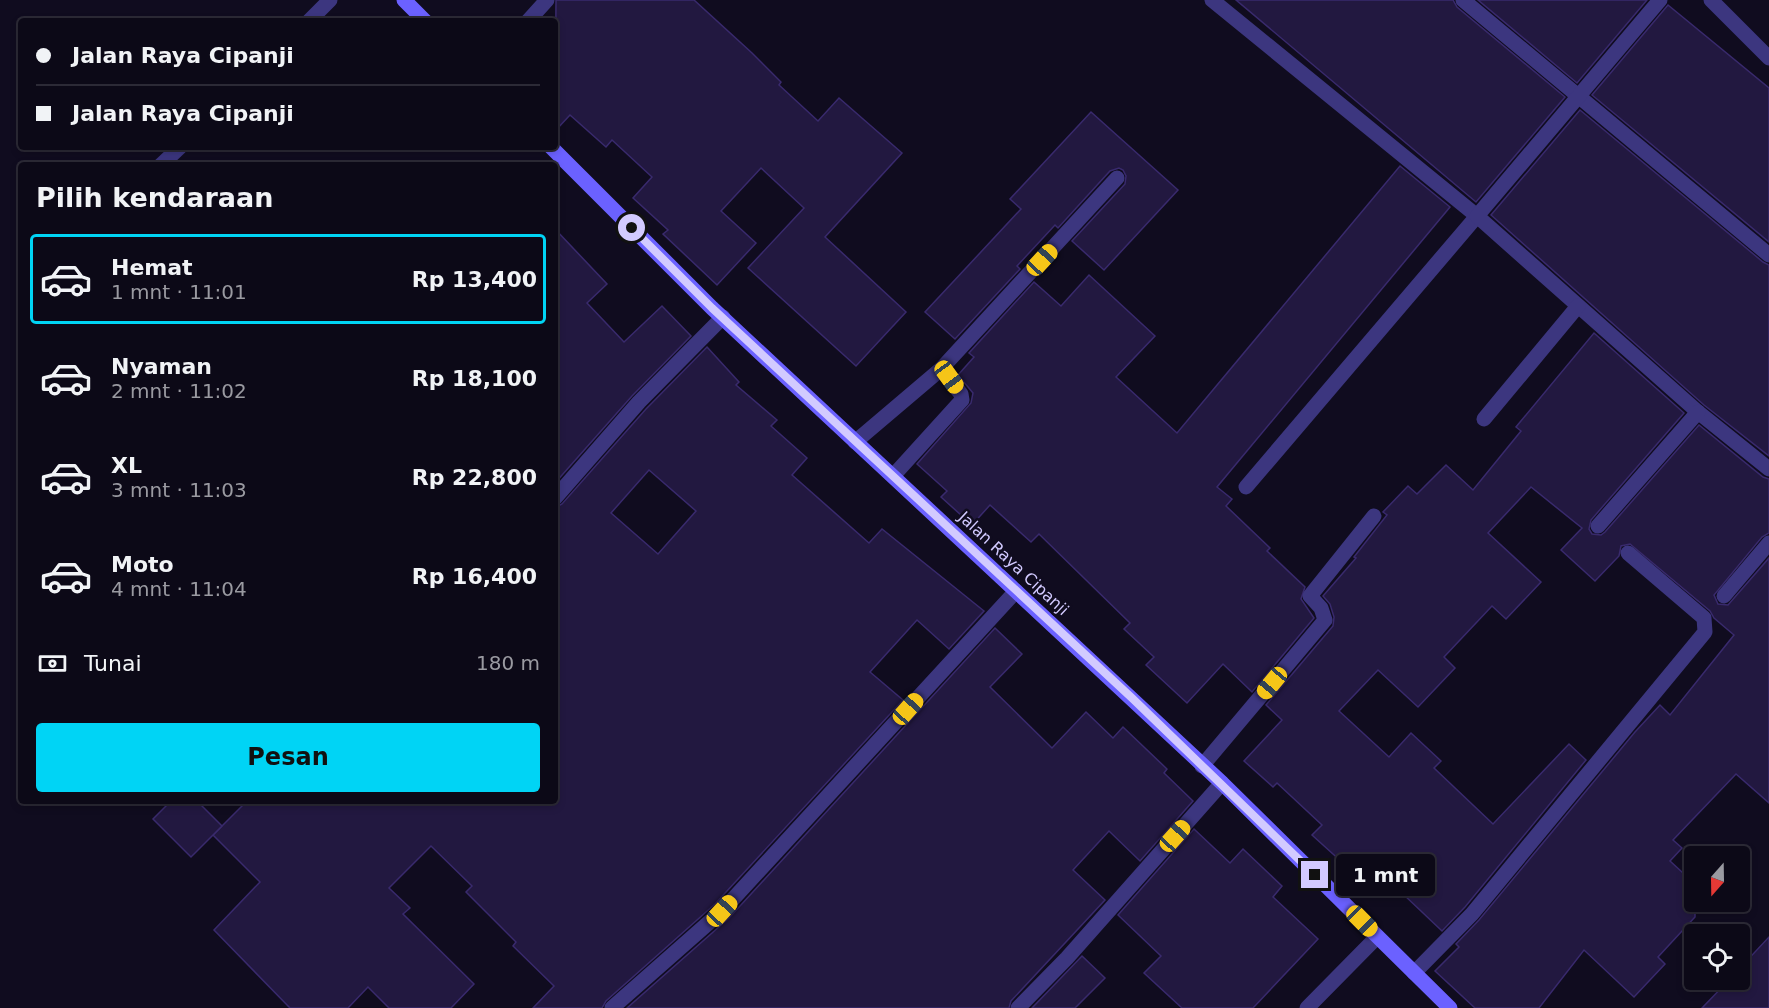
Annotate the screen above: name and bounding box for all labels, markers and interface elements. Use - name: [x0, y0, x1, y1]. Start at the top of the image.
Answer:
- text: Jalan Raya Cipanji: [72, 43, 294, 68]
- text: Jalan Raya Cipanji: [72, 101, 294, 126]
- text: Pilih kendaraan: [36, 182, 273, 213]
- route start: [618, 214, 645, 241]
- car: [1023, 241, 1061, 279]
- icon: car: [39, 252, 93, 306]
- text: Hemat: [111, 255, 193, 280]
- text: Rp 13,400: [412, 267, 537, 292]
- text: 1 mnt · 11:01: [111, 280, 247, 304]
- icon: car: [39, 351, 93, 405]
- text: Nyaman: [111, 354, 212, 379]
- car: [931, 357, 967, 397]
- text: Rp 18,100: [412, 366, 537, 391]
- text: 2 mnt · 11:02: [111, 379, 247, 403]
- icon: car: [39, 450, 93, 504]
- text: XL: [111, 453, 142, 478]
- text: Rp 22,800: [412, 465, 537, 490]
- text: 3 mnt · 11:03: [111, 478, 247, 502]
- street label: Jalan Raya Cipanji: [954, 507, 1073, 619]
- icon: car: [39, 549, 93, 603]
- text: Moto: [111, 552, 174, 577]
- text: Rp 16,400: [412, 564, 537, 589]
- text: 4 mnt · 11:04: [111, 577, 247, 601]
- icon: cash: [36, 647, 69, 680]
- text: Tunai: [84, 651, 142, 676]
- text: 180 m: [476, 651, 540, 675]
- car: [1254, 663, 1290, 703]
- car: [889, 690, 927, 728]
- button: Pesan: [36, 723, 540, 792]
- car: [1156, 817, 1194, 855]
- north arrow: [1684, 846, 1750, 912]
- map controls: [1684, 846, 1750, 990]
- callout: 1 mnt: [1336, 854, 1435, 896]
- route end: [1301, 861, 1328, 888]
- text: 1 mnt: [1353, 863, 1418, 887]
- car: [703, 892, 741, 930]
- car: [1343, 902, 1381, 940]
- button: locate: [1684, 924, 1750, 990]

